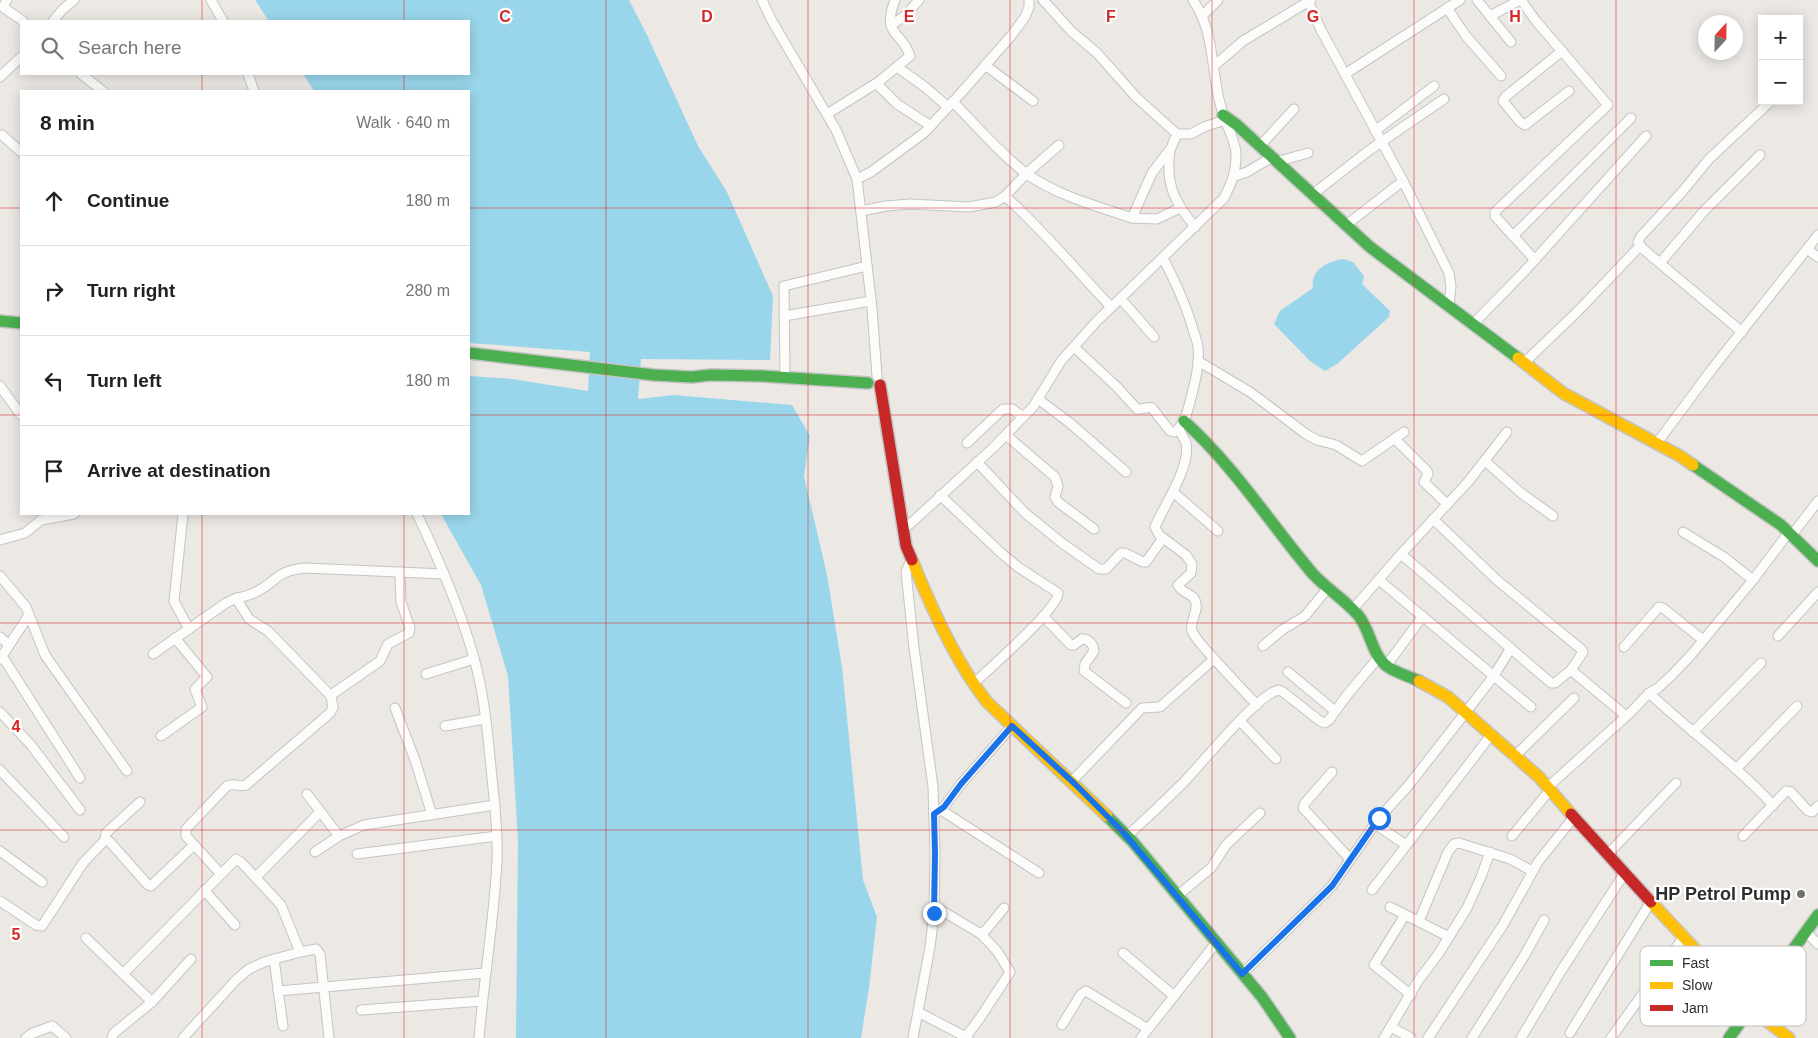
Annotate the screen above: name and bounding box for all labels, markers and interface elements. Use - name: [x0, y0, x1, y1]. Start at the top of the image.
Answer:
- text: C: [499, 8, 511, 25]
- text: D: [701, 8, 713, 25]
- text: E: [904, 8, 915, 25]
- text: F: [1106, 8, 1116, 25]
- text: G: [1307, 8, 1319, 25]
- text: H: [1509, 8, 1521, 25]
- north arrow: [1698, 15, 1743, 60]
- map controls: [1758, 15, 1803, 105]
- button: +: [1758, 15, 1803, 60]
- search box: [20, 20, 470, 75]
- icon: search: [38, 34, 66, 62]
- text: Search here: [78, 37, 182, 58]
- button: −: [1758, 60, 1803, 105]
- text: 8 min: [40, 111, 95, 134]
- text: Walk · 640 m: [356, 114, 450, 131]
- icon: ahead: [40, 187, 68, 215]
- text: Continue: [87, 190, 169, 211]
- text: 180 m: [406, 192, 450, 209]
- icon: right: [40, 277, 68, 305]
- text: Turn right: [87, 280, 175, 301]
- text: 280 m: [406, 282, 450, 299]
- icon: left: [40, 367, 68, 395]
- text: Turn left: [87, 370, 162, 391]
- text: 180 m: [406, 372, 450, 389]
- icon: arrive: [40, 457, 68, 485]
- text: Arrive at destination: [87, 460, 271, 481]
- text: 4: [12, 718, 21, 735]
- route start: [1368, 807, 1391, 830]
- place label: HP Petrol Pump: [1655, 884, 1791, 904]
- marker: HP Petrol Pump: [1795, 888, 1807, 900]
- route end: [923, 902, 946, 925]
- text: 5: [12, 926, 21, 943]
- legend: [1640, 946, 1806, 1026]
- text: Fast: [1682, 955, 1709, 971]
- text: Slow: [1682, 977, 1713, 993]
- text: Jam: [1682, 1000, 1708, 1016]

